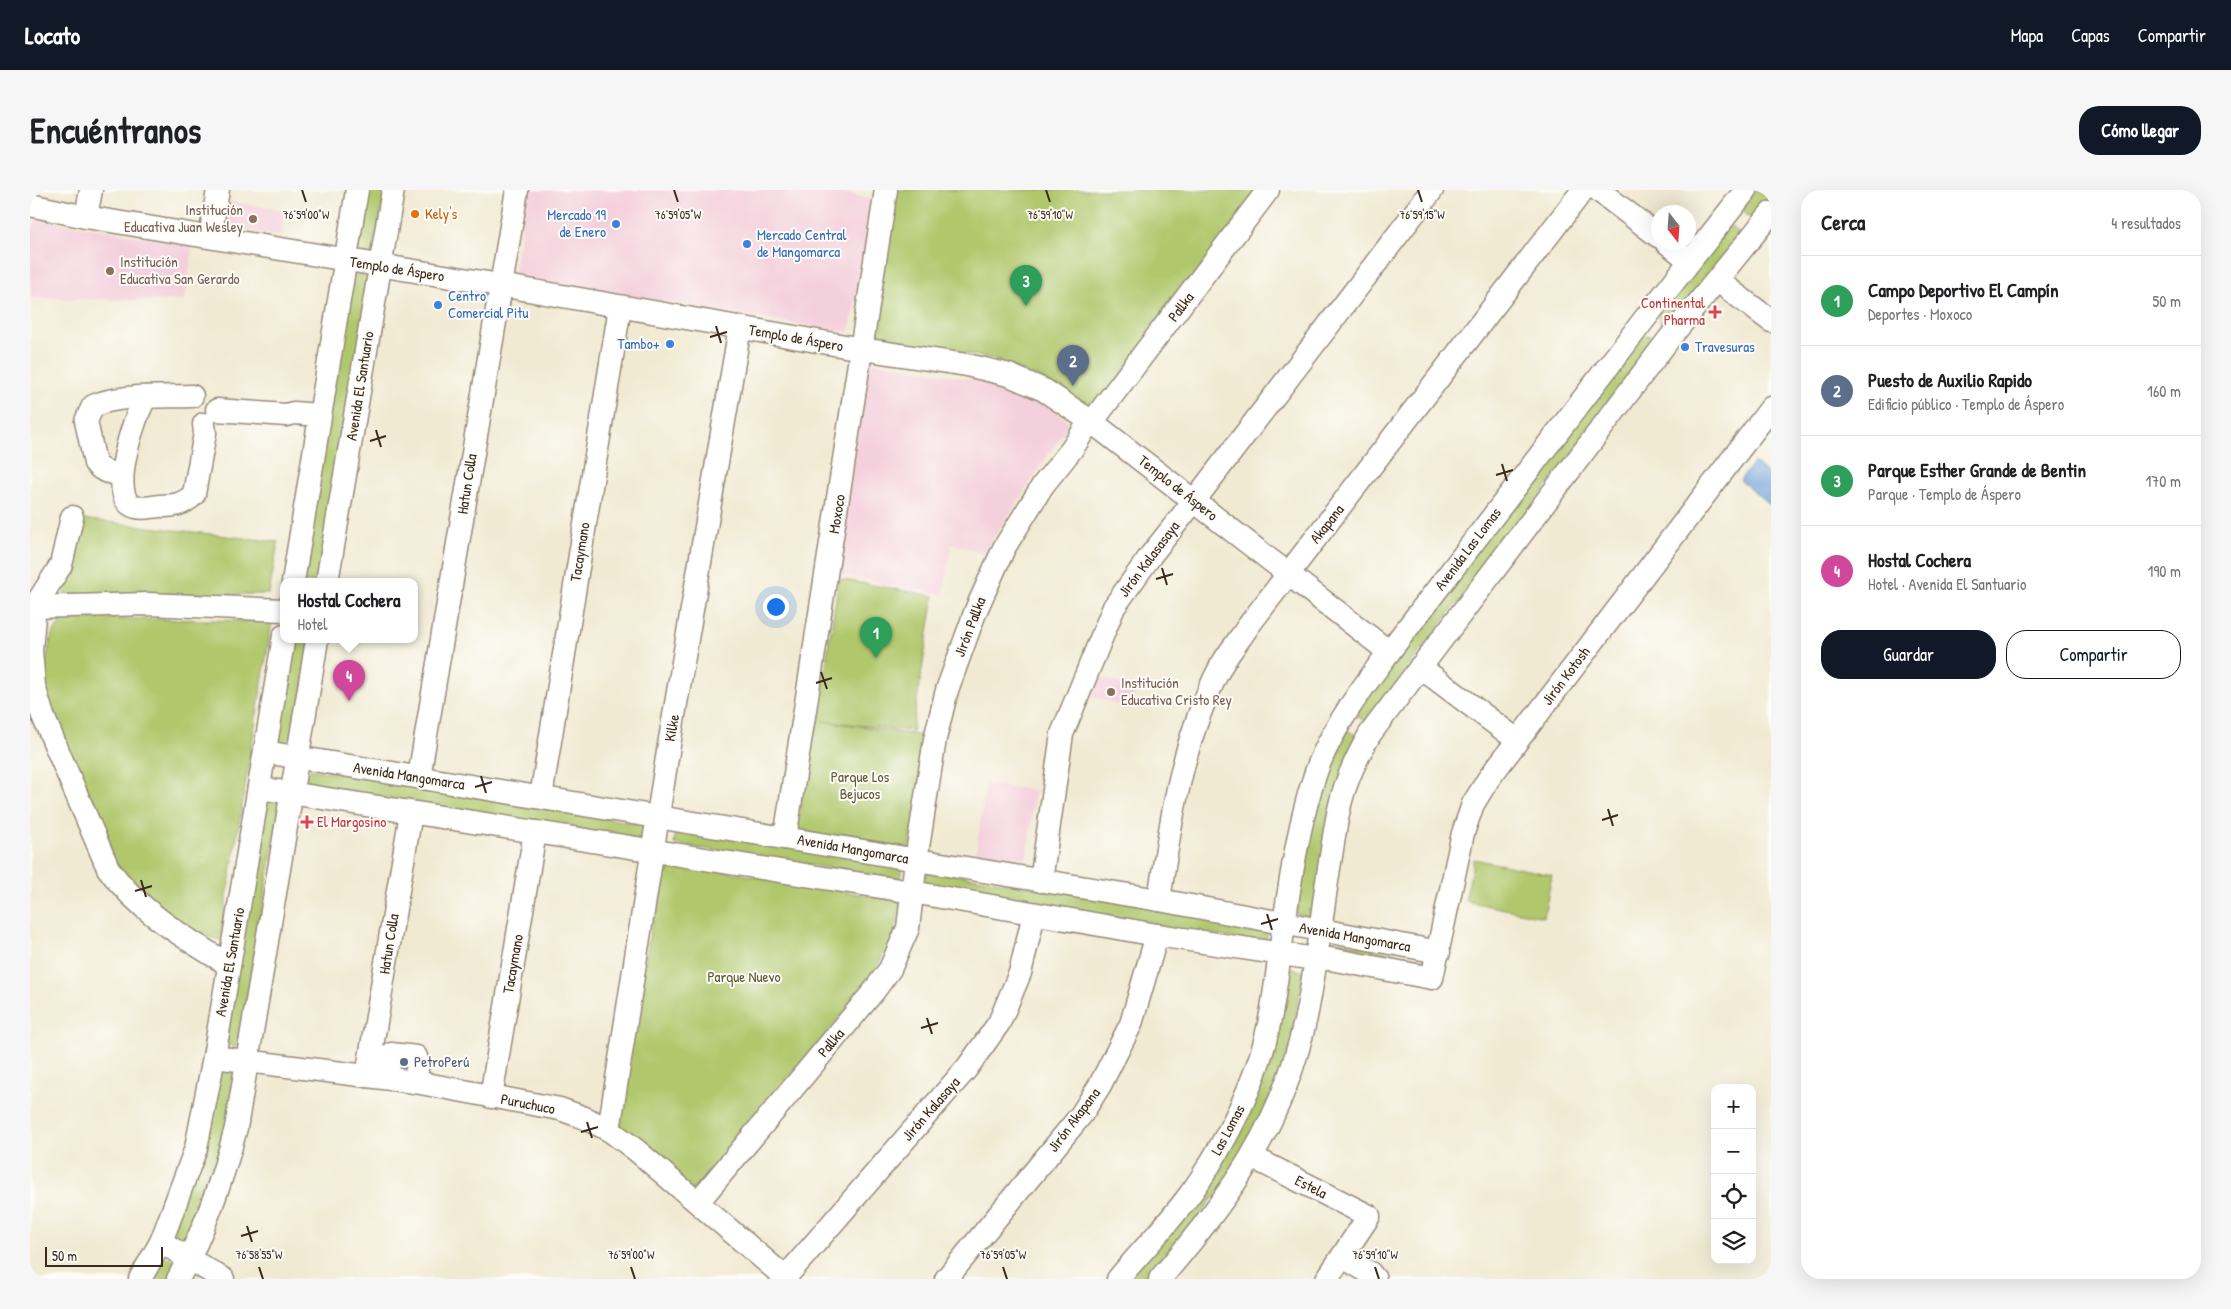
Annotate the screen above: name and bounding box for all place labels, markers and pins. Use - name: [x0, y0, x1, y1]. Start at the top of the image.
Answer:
- place label: Institución Educativa Juan Wesley: [124, 199, 243, 237]
- place label: Kely's: [425, 203, 458, 224]
- place label: Mercado 19 de Enero: [547, 204, 606, 242]
- marker: Kely's: [409, 208, 421, 220]
- marker: Institución Educativa Juan Wesley: [247, 213, 259, 225]
- marker: Mercado 19 de Enero: [610, 218, 622, 230]
- place label: Mercado Central de Mangomarca: [757, 224, 847, 262]
- marker: Mercado Central de Mangomarca: [741, 238, 753, 250]
- place label: Institución Educativa San Gerardo: [120, 251, 240, 289]
- marker: Institución Educativa San Gerardo: [104, 265, 116, 277]
- pin: 3: [1010, 265, 1042, 306]
- place label: Centro Comercial Pitu: [448, 285, 528, 323]
- place label: Continental Pharma: [1641, 292, 1705, 330]
- marker: Centro Comercial Pitu: [432, 299, 444, 311]
- marker: Continental Pharma: [1709, 306, 1721, 318]
- place label: Tambo+: [617, 333, 660, 354]
- place label: Travesuras: [1695, 336, 1755, 357]
- marker: Tambo+: [664, 338, 676, 350]
- marker: Travesuras: [1679, 341, 1691, 353]
- pin: 2: [1057, 345, 1089, 386]
- pin: 1: [860, 617, 892, 658]
- pin: 4: [333, 660, 365, 701]
- place label: Institución Educativa Cristo Rey: [1121, 672, 1232, 710]
- marker: Institución Educativa Cristo Rey: [1105, 686, 1117, 698]
- place label: El Margosino: [317, 811, 386, 832]
- marker: El Margosino: [301, 816, 313, 828]
- place label: PetroPerú: [414, 1051, 469, 1072]
- marker: PetroPerú: [398, 1056, 410, 1068]

